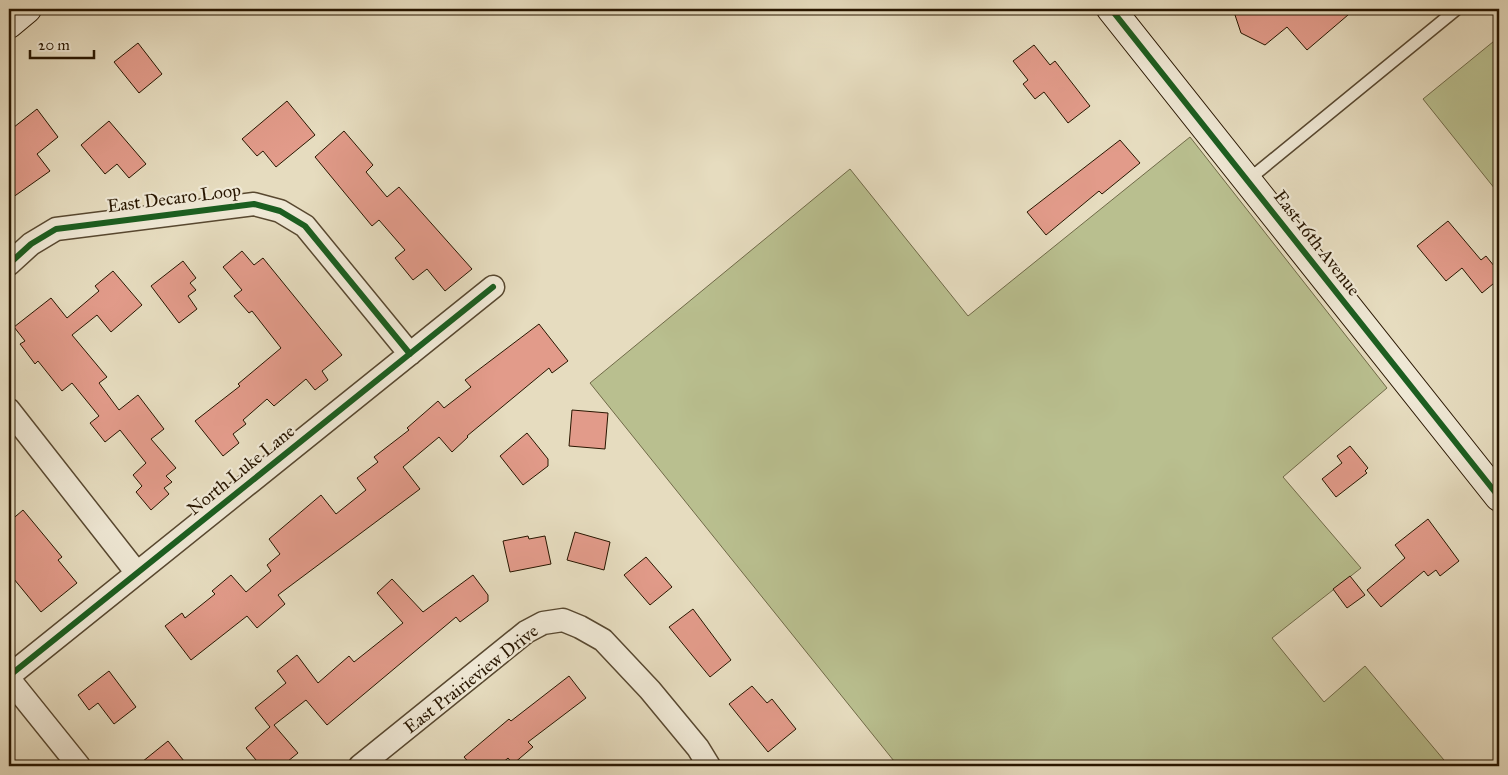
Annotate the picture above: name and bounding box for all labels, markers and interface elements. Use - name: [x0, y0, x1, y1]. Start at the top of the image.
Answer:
- scale bar: [30, 28, 94, 60]
- text: 20 m: [38, 36, 70, 54]
- street label: East Decaro Loop: [106, 179, 242, 217]
- street label: East 16th Avenue: [1269, 186, 1365, 300]
- street label: North Luke Lane: [183, 420, 299, 520]
- street label: East Prairieview Drive: [400, 620, 542, 738]

